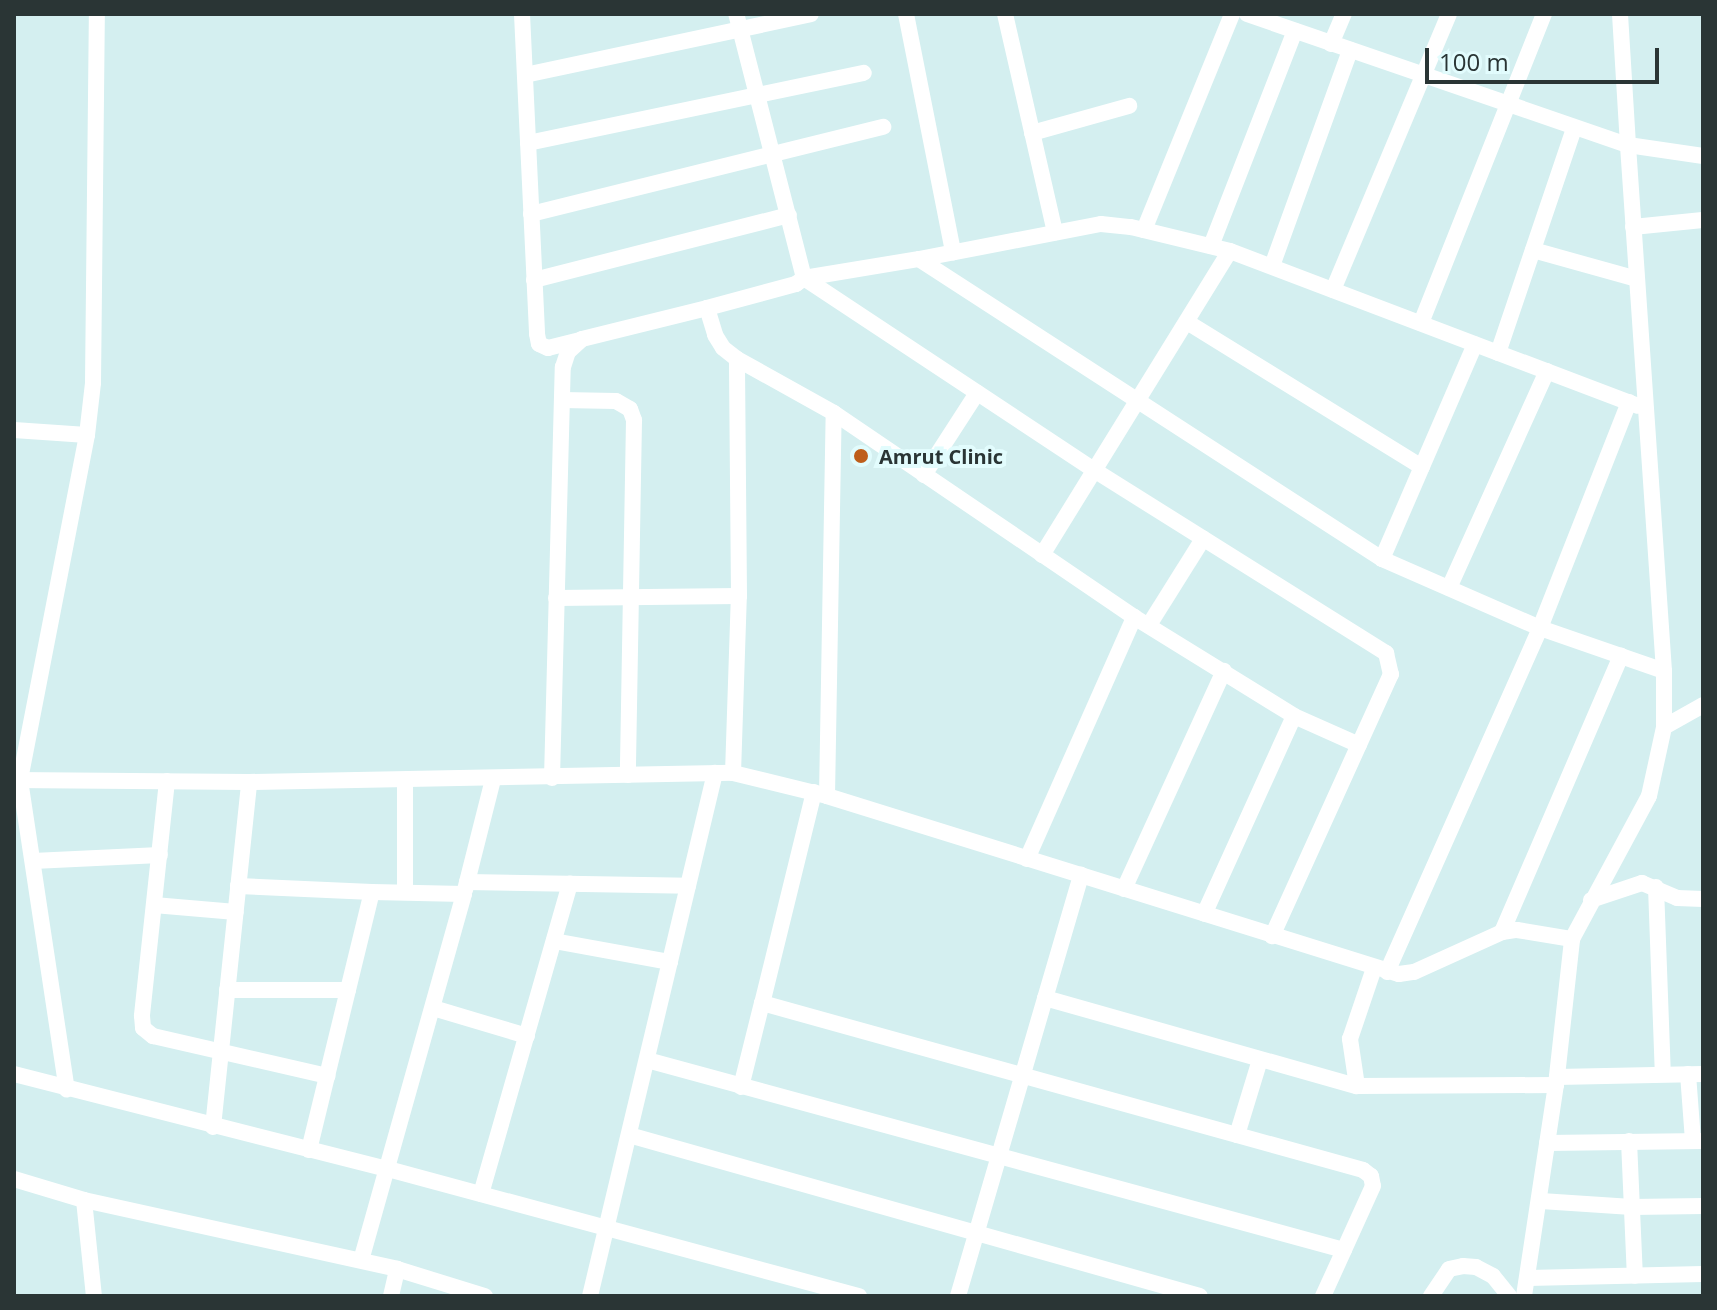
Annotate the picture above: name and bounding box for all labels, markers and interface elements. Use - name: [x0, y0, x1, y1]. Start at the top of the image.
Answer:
- scale bar: [1429, 32, 1663, 82]
- text: 100 m: [1439, 45, 1509, 78]
- place label: Amrut Clinic: [879, 444, 1003, 468]
- marker: Amrut Clinic: [850, 445, 872, 467]

